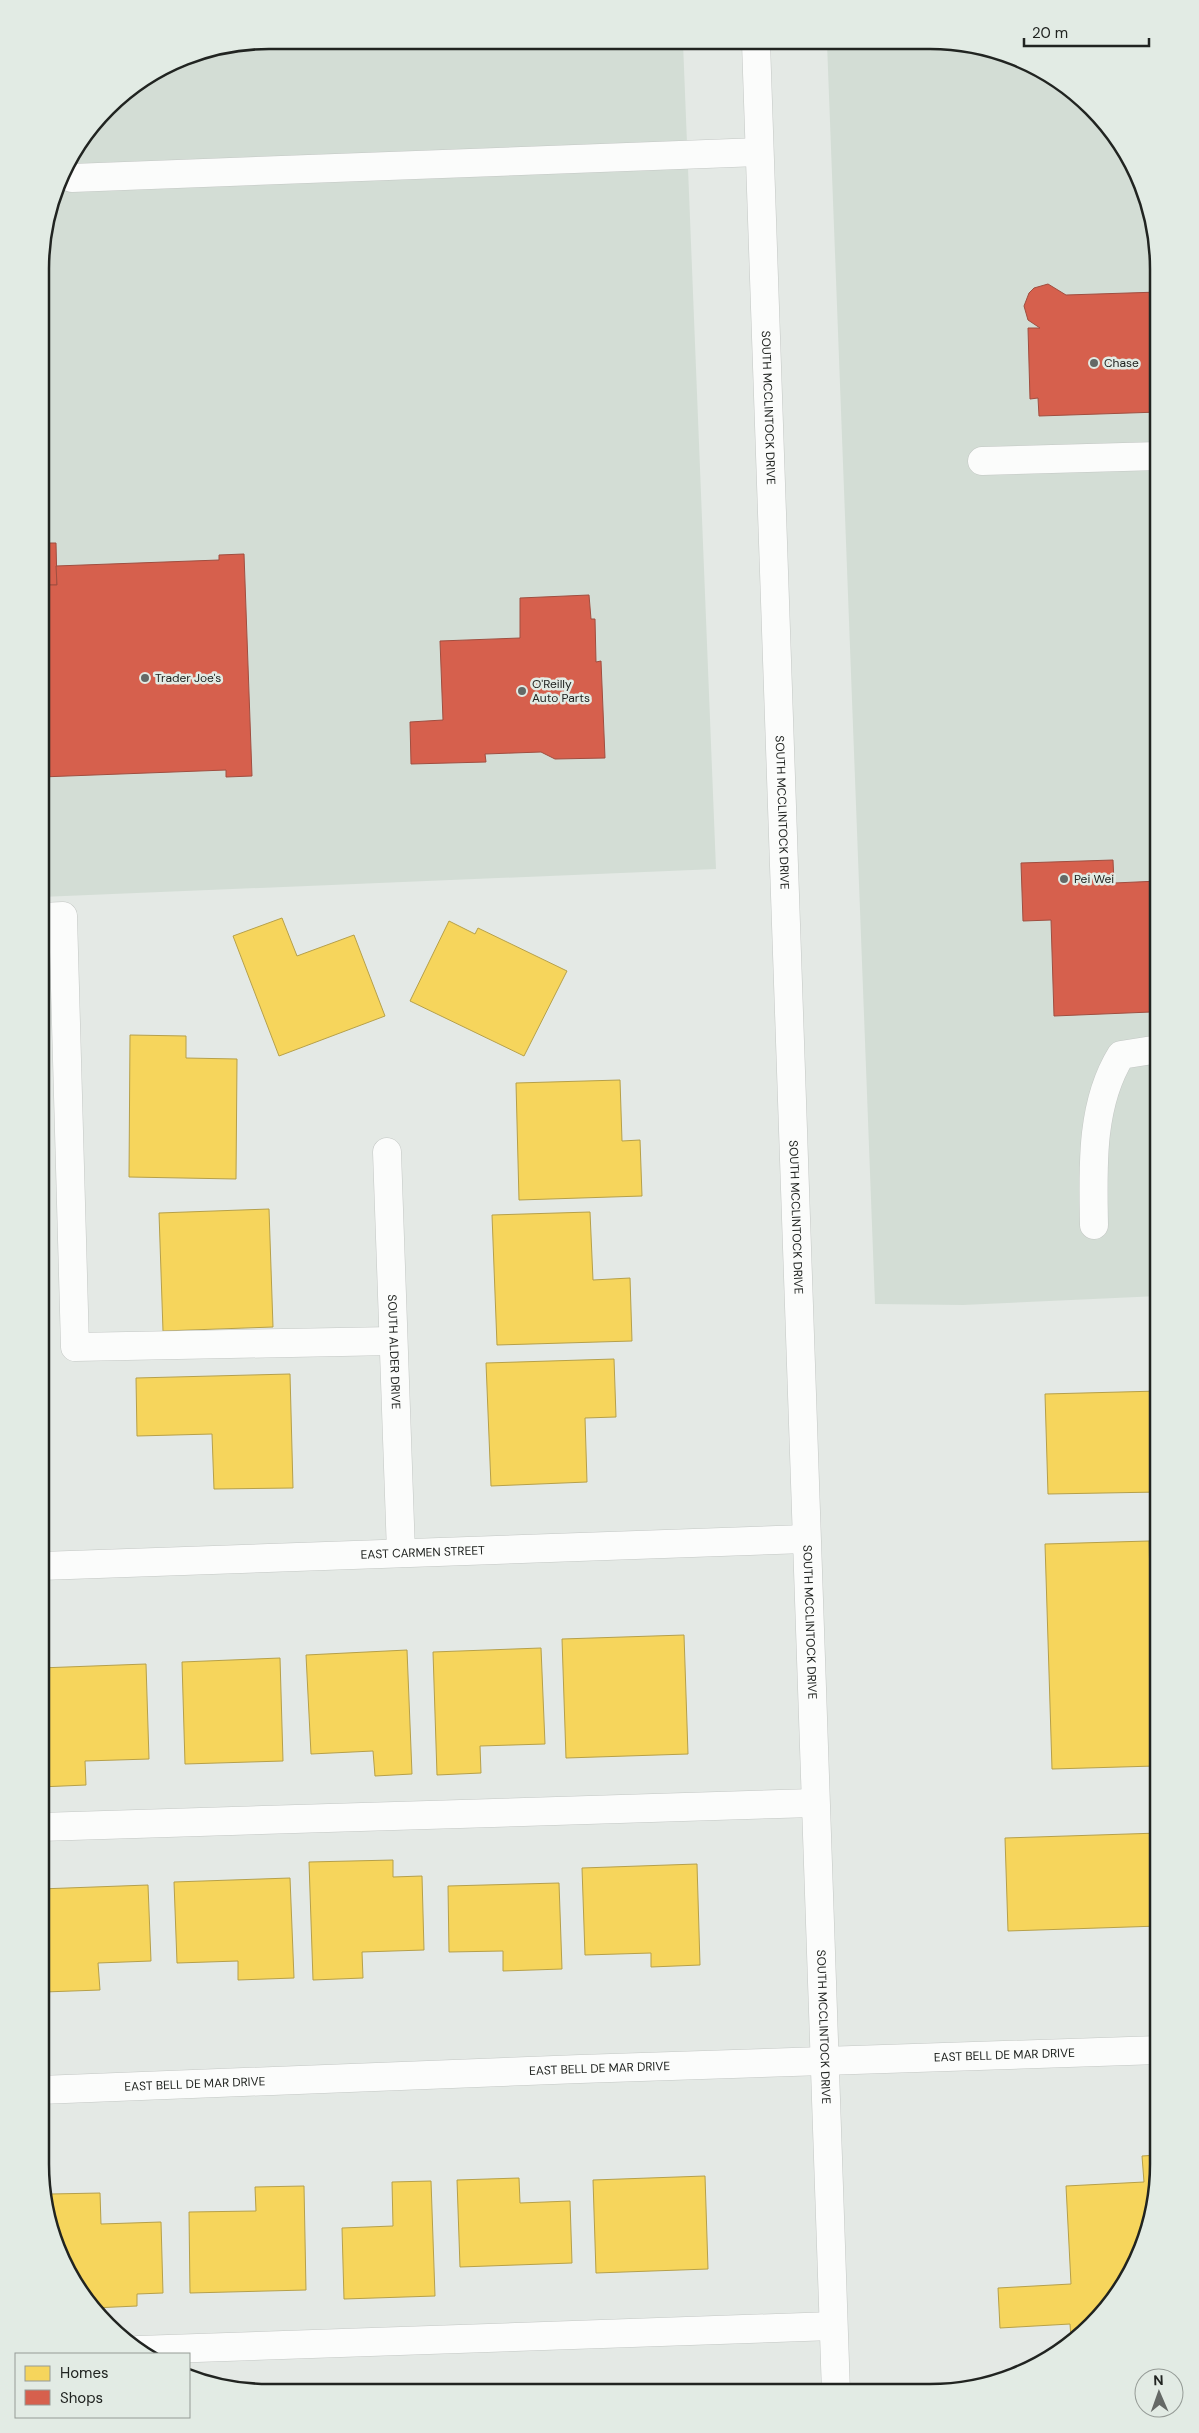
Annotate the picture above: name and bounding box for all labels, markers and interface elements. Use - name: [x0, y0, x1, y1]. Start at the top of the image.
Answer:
- scale bar: [1024, 15, 1149, 47]
- text: 20 m: [1032, 23, 1068, 43]
- street label: SOUTH MCCLINTOCK DRIVE: [758, 330, 779, 485]
- place label: Chase: [1104, 355, 1139, 371]
- marker: Chase: [1088, 357, 1100, 369]
- place label: Trader Joe's: [155, 670, 221, 686]
- marker: Trader Joe's: [139, 672, 151, 684]
- place label: O'Reilly Auto Parts: [532, 676, 590, 706]
- marker: O'Reilly Auto Parts: [516, 685, 528, 697]
- street label: SOUTH MCCLINTOCK DRIVE: [772, 735, 793, 890]
- place label: Pei Wei: [1074, 871, 1114, 887]
- marker: Pei Wei: [1058, 873, 1070, 885]
- street label: SOUTH MCCLINTOCK DRIVE: [785, 1140, 807, 1295]
- street label: SOUTH ALDER DRIVE: [384, 1294, 404, 1410]
- street label: EAST CARMEN STREET: [360, 1542, 485, 1563]
- street label: SOUTH MCCLINTOCK DRIVE: [799, 1545, 820, 1700]
- street label: SOUTH MCCLINTOCK DRIVE: [813, 1949, 834, 2105]
- street label: EAST BELL DE MAR DRIVE: [934, 2045, 1075, 2065]
- street label: EAST BELL DE MAR DRIVE: [529, 2058, 671, 2079]
- street label: EAST BELL DE MAR DRIVE: [124, 2073, 266, 2095]
- legend: [15, 2353, 190, 2418]
- text: Homes: [60, 2363, 109, 2383]
- north arrow: [1134, 2368, 1184, 2418]
- text: N: [1153, 2371, 1164, 2389]
- text: Shops: [60, 2388, 103, 2408]

